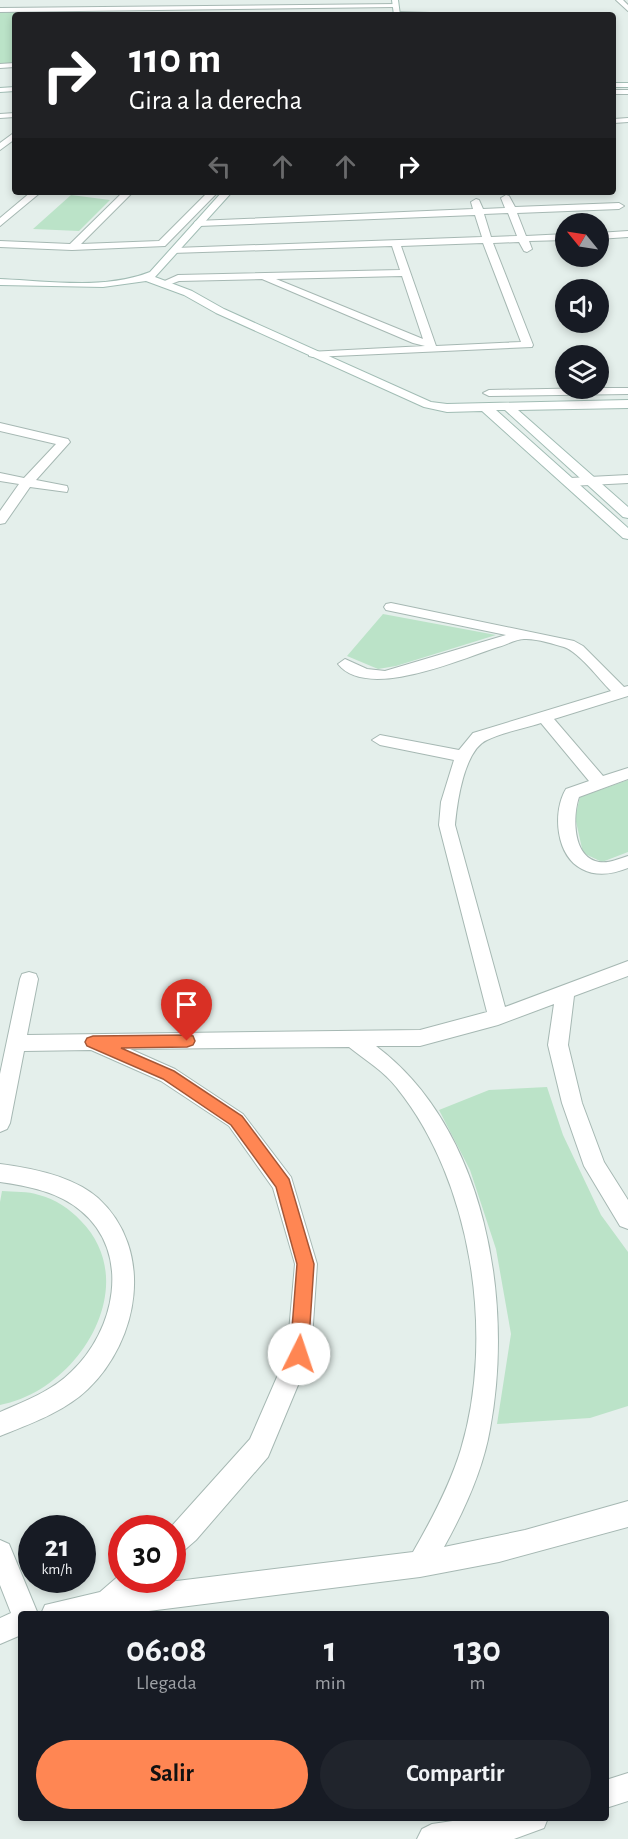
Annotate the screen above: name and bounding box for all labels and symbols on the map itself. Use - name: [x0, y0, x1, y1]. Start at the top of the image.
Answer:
- north arrow: [555, 213, 609, 267]
- pin: [161, 979, 212, 1041]
- position arrow: [267, 1322, 331, 1386]
- speed limit sign: 30: [108, 1515, 186, 1593]

